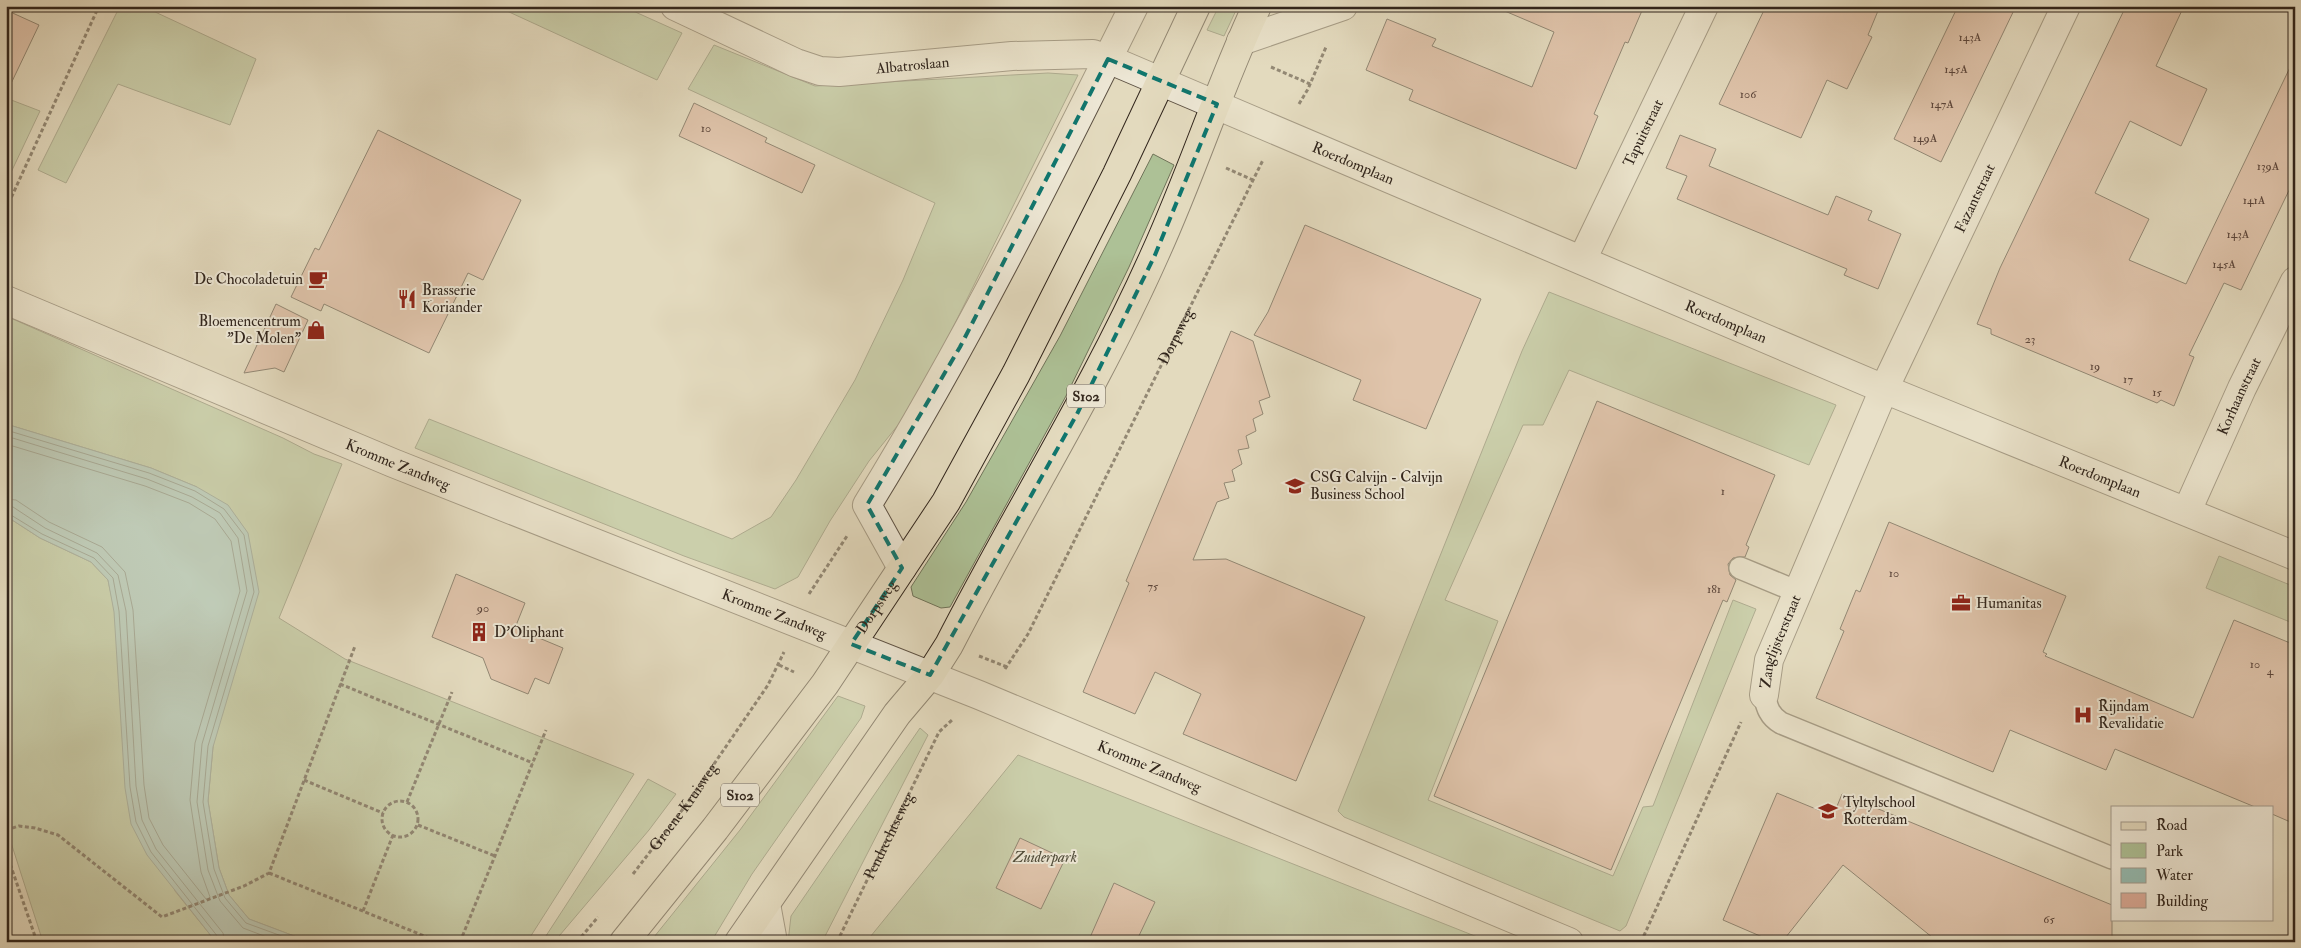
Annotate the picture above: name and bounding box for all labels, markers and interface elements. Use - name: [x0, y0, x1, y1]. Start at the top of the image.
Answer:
- house number: 143A: [1959, 30, 1982, 45]
- street label: Albatroslaan: [874, 53, 950, 79]
- house number: 145A: [1944, 62, 1968, 77]
- house number: 106: [1740, 87, 1757, 102]
- street label: Tapuitstraat: [1619, 96, 1668, 170]
- house number: 147A: [1930, 97, 1954, 112]
- house number: 10: [701, 121, 711, 136]
- house number: 149A: [1913, 131, 1938, 146]
- street label: Roerdomplaan: [1309, 138, 1397, 190]
- house number: 139A: [2257, 159, 2280, 174]
- street label: Fazantstraat: [1951, 161, 2000, 236]
- house number: 141A: [2243, 193, 2266, 208]
- house number: 143A: [2227, 227, 2250, 242]
- house number: 145A: [2212, 257, 2236, 272]
- cafe icon: De Chocoladetuin: [307, 268, 329, 290]
- place label: De Chocoladetuin: [194, 270, 303, 289]
- place label: Brasserie Koriander: [422, 281, 483, 317]
- restaurant icon: Brasserie Koriander: [396, 288, 418, 310]
- street label: Roerdomplaan: [1682, 296, 1770, 348]
- street label: Dorpsweg: [1154, 305, 1198, 368]
- place label: Bloemencentrum "De Molen": [199, 312, 301, 348]
- shop icon: Bloemencentrum "De Molen": [305, 319, 327, 341]
- house number: 23: [2025, 332, 2035, 347]
- street label: Korhaanstraat: [2213, 354, 2266, 438]
- house number: 19: [2090, 359, 2100, 374]
- house number: 17: [2123, 372, 2133, 387]
- road number: S102: [1067, 384, 1105, 408]
- house number: 15: [2152, 385, 2162, 400]
- street label: Kromme Zandweg: [343, 435, 453, 495]
- street label: Roerdomplaan: [2056, 452, 2144, 503]
- place label: CSG Calvijn - Calvijn Business School: [1310, 468, 1443, 504]
- school or university icon: CSG Calvijn - Calvijn Business School: [1284, 475, 1306, 497]
- house number: 1: [1721, 484, 1725, 499]
- house number: 10: [1889, 566, 1899, 581]
- street label: Dorpsweg: [852, 576, 902, 637]
- house number: 75: [1148, 579, 1159, 594]
- house number: 181: [1707, 582, 1721, 597]
- street label: Kromme Zandweg: [719, 585, 830, 644]
- street label: Zanglijsterstraat: [1756, 592, 1806, 690]
- office icon: Humanitas: [1950, 592, 1972, 614]
- place label: Humanitas: [1976, 594, 2042, 613]
- house number: 90: [476, 601, 489, 616]
- building icon: D'Oliphant: [468, 621, 490, 643]
- place label: D'Oliphant: [494, 623, 564, 643]
- house number: 10: [2250, 657, 2260, 672]
- house number: 4: [2267, 664, 2274, 679]
- place label: Rijndam Revalidatie: [2098, 697, 2164, 733]
- hospital icon: Rijndam Revalidatie: [2072, 704, 2094, 726]
- street label: Kromme Zandweg: [1094, 737, 1205, 797]
- street label: Groene Kruisweg: [645, 759, 722, 855]
- road number: S102: [721, 784, 759, 806]
- street label: Pendrechtseweg: [860, 789, 918, 883]
- place label: Tyltylschool Rotterdam: [1843, 793, 1916, 829]
- school or university icon: Tyltylschool Rotterdam: [1817, 800, 1839, 822]
- legend: [2111, 806, 2274, 920]
- text: Road: [2156, 816, 2188, 835]
- text: Park: [2156, 842, 2183, 861]
- park label: Zuiderpark: [1012, 848, 1077, 867]
- text: Water: [2155, 866, 2193, 885]
- text: Building: [2156, 892, 2208, 911]
- house number: 65: [2043, 912, 2055, 927]

